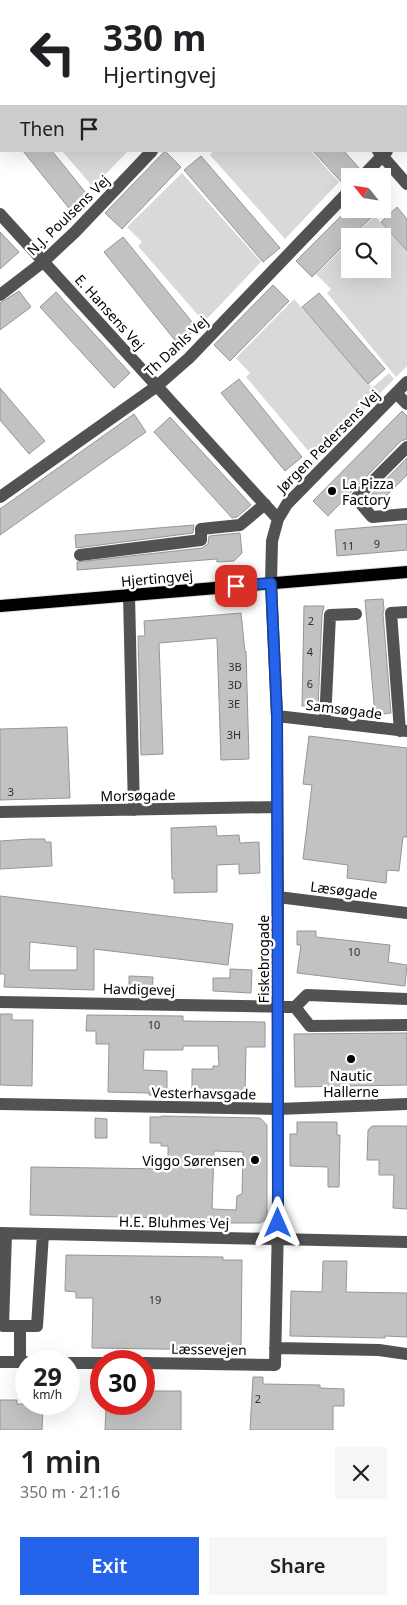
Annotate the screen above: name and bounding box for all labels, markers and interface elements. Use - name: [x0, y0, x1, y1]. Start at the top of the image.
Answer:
- text: 330 m: [103, 14, 206, 61]
- icon: left: [20, 20, 85, 85]
- text: Hjertingvej: [103, 59, 216, 89]
- icon: arrive: [75, 115, 103, 143]
- text: Then: [20, 116, 65, 142]
- north arrow: [341, 168, 391, 218]
- map controls: [341, 168, 391, 278]
- street label: N.J. Poulsens Vej: [23, 171, 113, 259]
- button: search: [341, 228, 391, 278]
- street label: E. Hansens Vej: [71, 270, 149, 354]
- street label: Th Dahls Vej: [140, 312, 212, 380]
- street label: Jørgen Pedersens Vej: [271, 385, 384, 498]
- place label: La Pizza Factory: [342, 474, 394, 509]
- marker: La Pizza Factory: [326, 485, 338, 497]
- house number: 9: [374, 536, 380, 551]
- house number: 11: [342, 538, 354, 553]
- street label: Hjertingvej: [120, 565, 194, 591]
- pin: [215, 565, 257, 607]
- icon: arrive: [222, 572, 250, 600]
- house number: 2: [308, 613, 314, 628]
- house number: 4: [307, 644, 314, 659]
- house number: 3B: [228, 659, 242, 674]
- house number: 6: [307, 676, 313, 691]
- house number: 3D: [228, 677, 242, 692]
- street label: Samsøgade: [305, 695, 383, 723]
- house number: 3E: [228, 696, 240, 711]
- house number: 3H: [227, 727, 241, 742]
- house number: 3: [8, 784, 14, 799]
- street label: Morsøgade: [100, 785, 176, 805]
- street label: Læsøgade: [309, 876, 379, 904]
- street label: Fiskebrogade: [254, 915, 273, 1003]
- house number: 10: [348, 944, 360, 959]
- street label: Havdigevej: [103, 979, 175, 999]
- house number: 10: [148, 1017, 160, 1032]
- marker: Nautic Hallerne: [345, 1053, 357, 1065]
- place label: Nautic Hallerne: [323, 1066, 379, 1101]
- street label: Vesterhavsgade: [151, 1083, 257, 1103]
- place label: Viggo Sørensen: [142, 1151, 245, 1170]
- marker: Viggo Sørensen: [249, 1154, 261, 1166]
- position arrow: [251, 1196, 303, 1248]
- street label: H.E. Bluhmes Vej: [119, 1212, 229, 1232]
- house number: 19: [149, 1292, 161, 1307]
- street label: Læssevejen: [171, 1339, 247, 1359]
- speed limit sign: 30: [90, 1350, 155, 1415]
- text: 29: [33, 1359, 62, 1393]
- text: km/h: [33, 1386, 62, 1403]
- house number: 2: [255, 1391, 261, 1406]
- text: 1 min: [20, 1441, 101, 1482]
- button: close: [335, 1447, 387, 1499]
- text: 350 m · 21:16: [20, 1481, 120, 1503]
- button: Exit: [20, 1537, 199, 1595]
- button: Share: [209, 1537, 387, 1595]

